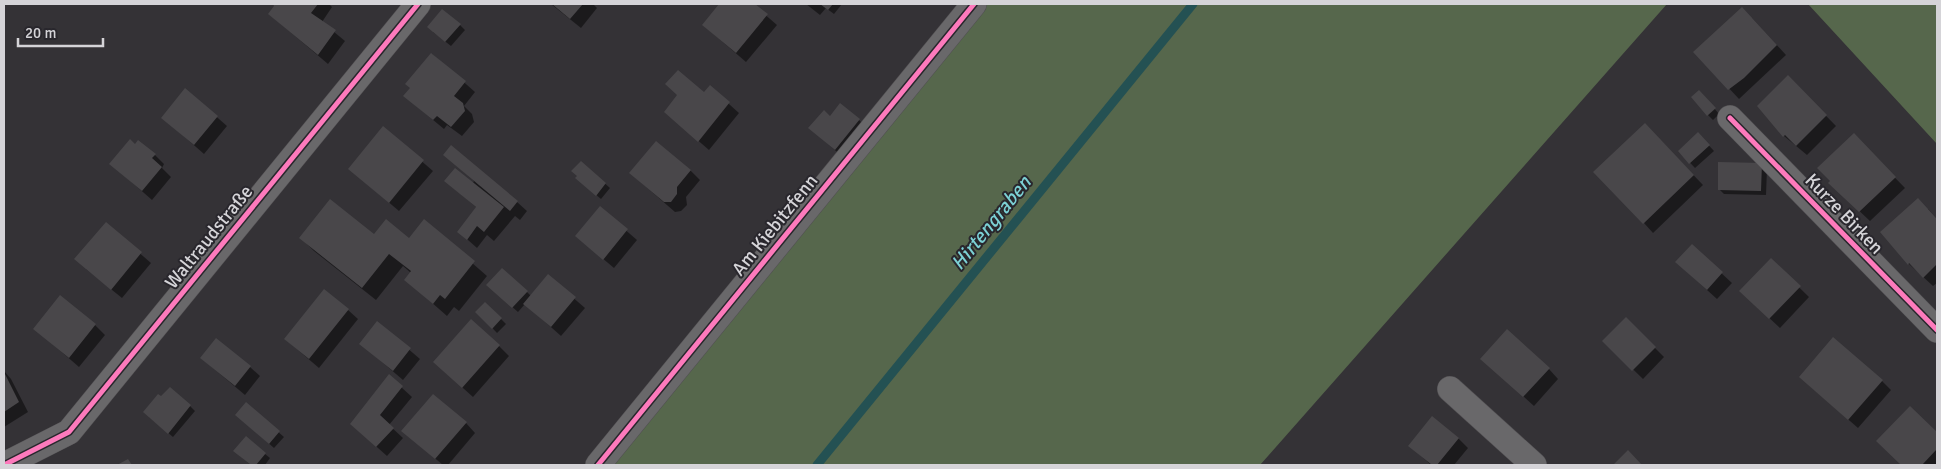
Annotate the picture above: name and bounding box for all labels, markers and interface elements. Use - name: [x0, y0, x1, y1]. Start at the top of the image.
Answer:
- scale bar: [18, 15, 102, 47]
- text: 20 m: [25, 24, 56, 42]
- street label: Am Kiebitzfenn: [727, 169, 823, 281]
- street label: Kurze Birken: [1800, 169, 1888, 259]
- water label: Hirtengraben: [945, 170, 1037, 275]
- street label: Waltraudstraße: [160, 180, 258, 294]

